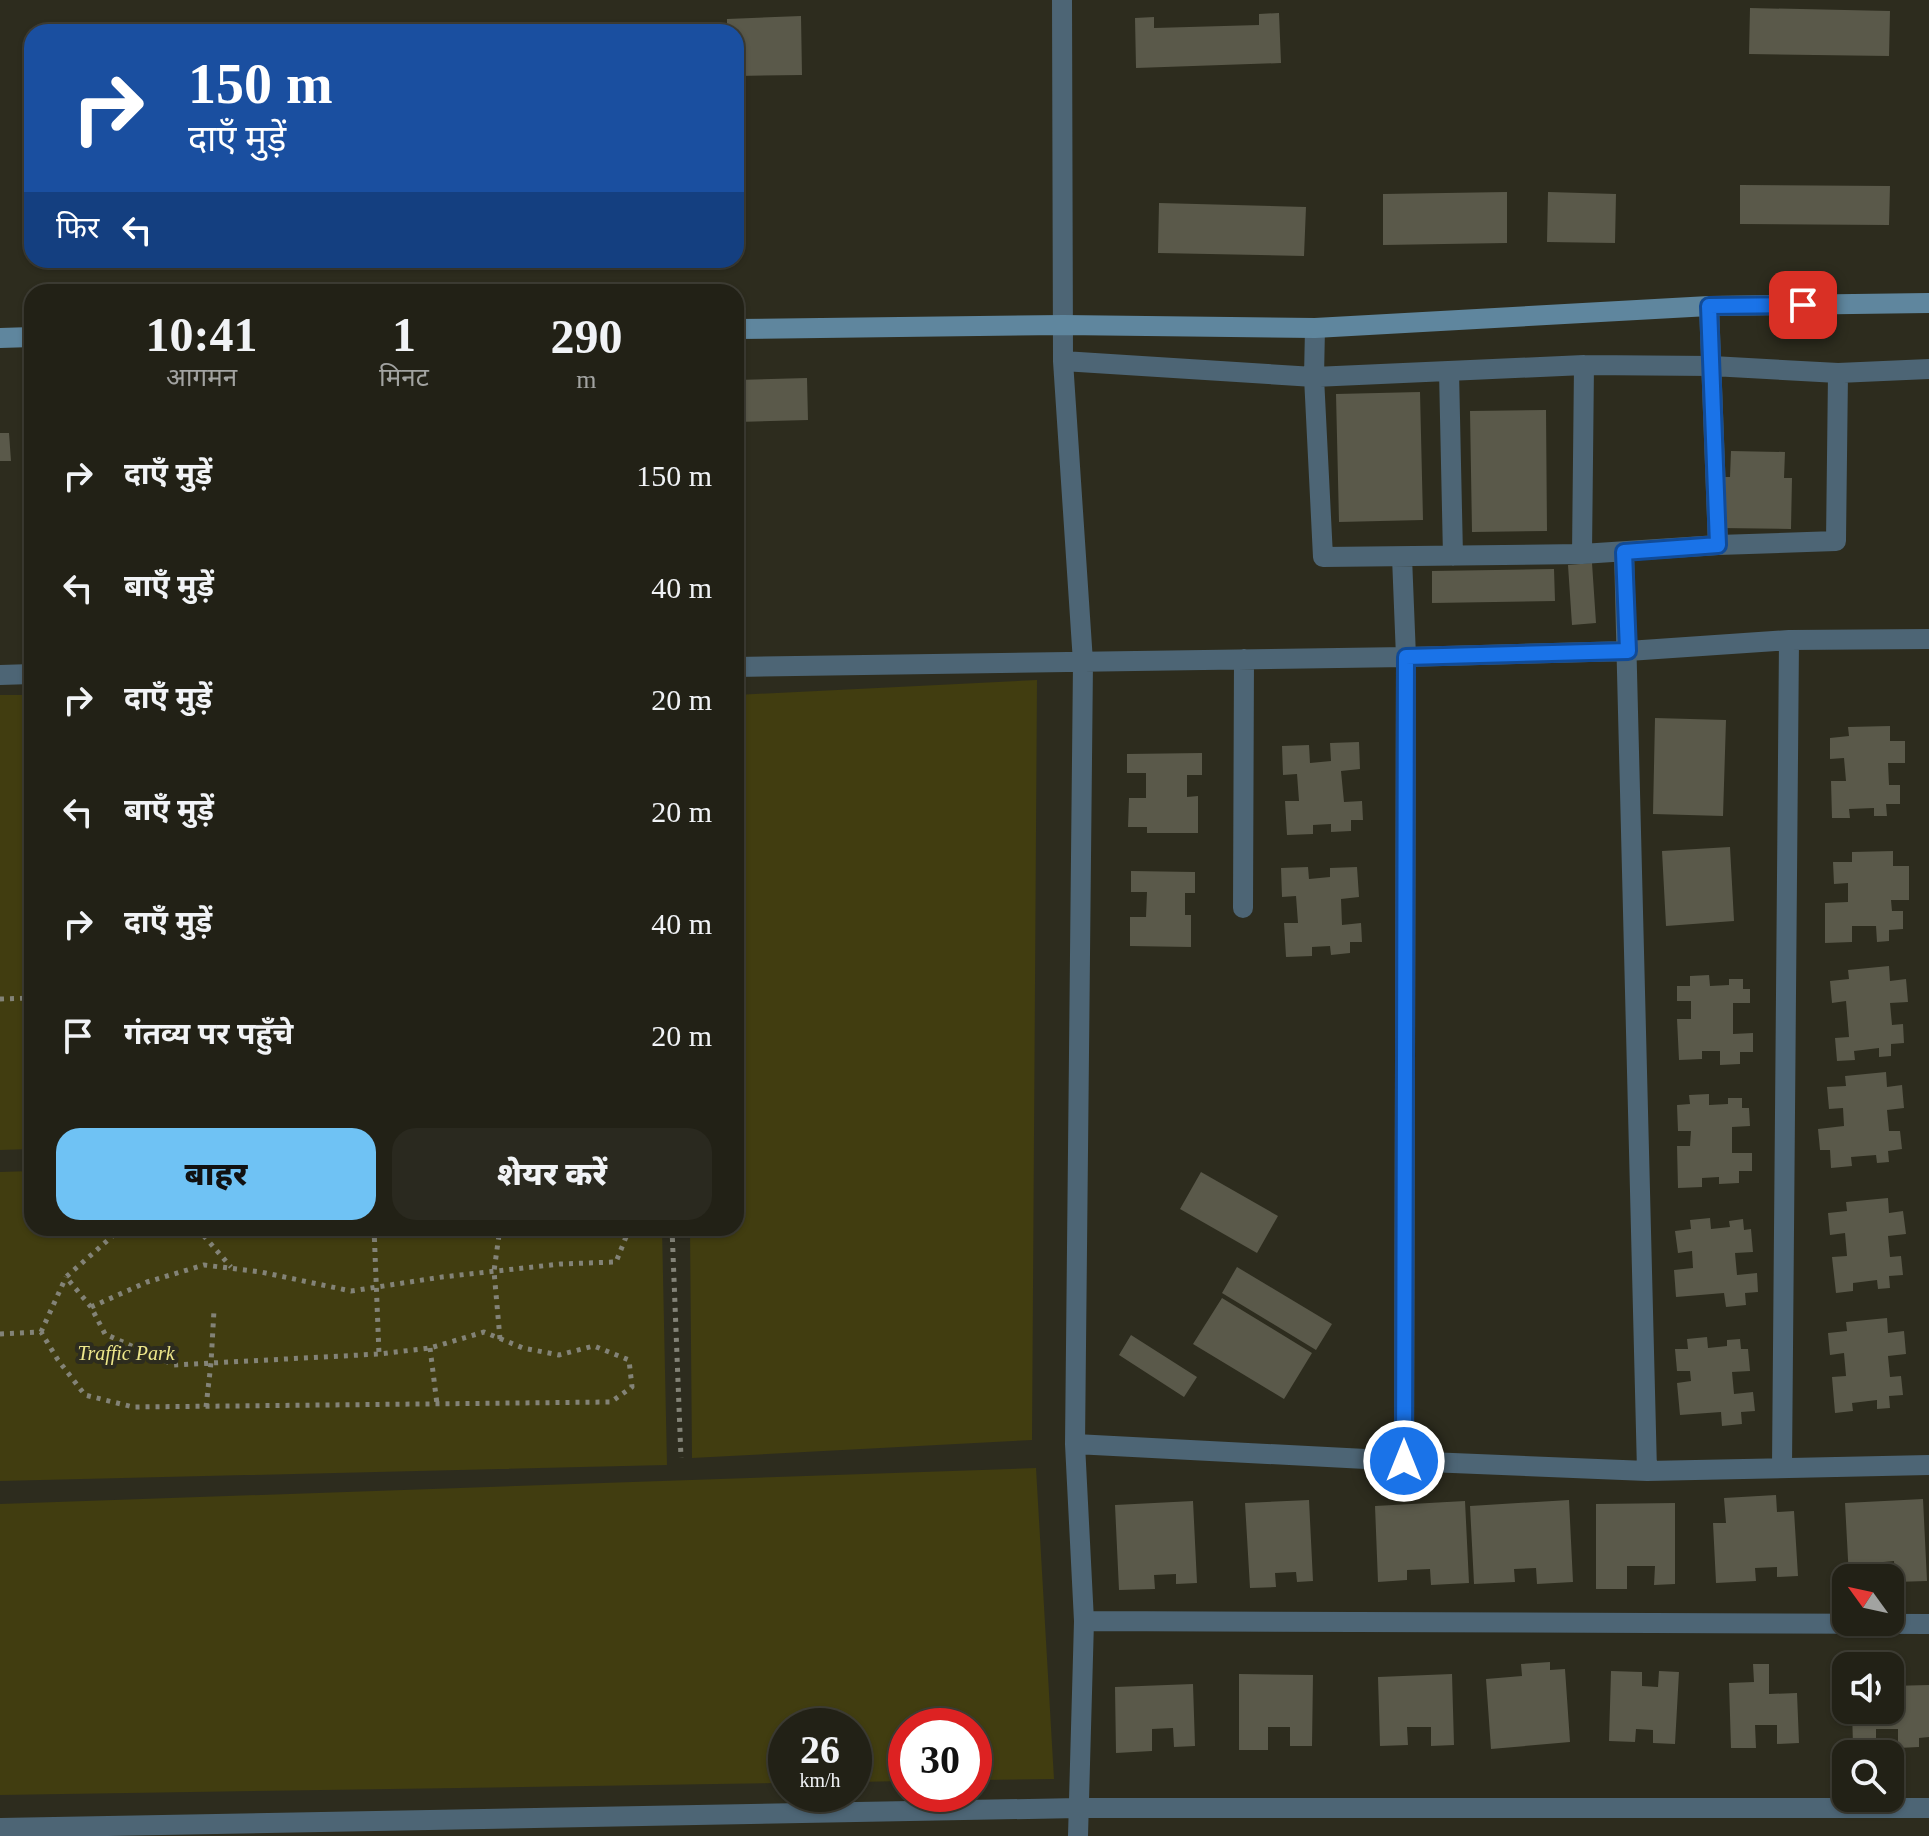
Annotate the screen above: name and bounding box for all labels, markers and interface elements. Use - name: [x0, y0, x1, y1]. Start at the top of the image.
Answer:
- text: 150 m: [188, 53, 333, 115]
- icon: right: [56, 56, 160, 160]
- text: दाएँ मुड़ें: [188, 119, 286, 159]
- icon: left: [115, 208, 159, 252]
- text: फिर: [56, 211, 99, 244]
- pin: [1769, 271, 1837, 339]
- icon: arrive: [1781, 283, 1825, 327]
- text: 10:41: [146, 308, 258, 361]
- text: 1: [392, 308, 416, 361]
- text: 290: [550, 310, 622, 363]
- text: आगमन: [166, 363, 237, 392]
- text: मिनट: [379, 363, 429, 392]
- text: m: [576, 365, 597, 394]
- icon: right: [56, 454, 100, 498]
- text: दाएँ मुड़ें: [124, 457, 212, 490]
- text: 150 m: [636, 459, 712, 492]
- icon: left: [56, 566, 100, 610]
- text: बाएँ मुड़ें: [124, 569, 214, 602]
- text: 40 m: [651, 571, 712, 604]
- icon: right: [56, 678, 100, 722]
- text: दाएँ मुड़ें: [124, 681, 212, 714]
- text: 20 m: [651, 683, 712, 716]
- icon: left: [56, 790, 100, 834]
- text: बाएँ मुड़ें: [124, 793, 214, 826]
- text: 20 m: [651, 795, 712, 828]
- icon: right: [56, 902, 100, 946]
- text: दाएँ मुड़ें: [124, 905, 212, 938]
- text: 40 m: [651, 907, 712, 940]
- icon: arrive: [56, 1014, 100, 1058]
- text: गंतव्य पर पहुँचे: [124, 1017, 293, 1050]
- text: 20 m: [651, 1019, 712, 1052]
- button: बाहर: [56, 1128, 376, 1220]
- button: शेयर करें: [392, 1128, 712, 1220]
- park label: Traffic Park: [77, 1342, 176, 1365]
- position arrow: [1362, 1419, 1446, 1503]
- north arrow: [1832, 1564, 1904, 1636]
- map controls: [1832, 1564, 1904, 1812]
- button: sound: [1832, 1652, 1904, 1724]
- speed limit sign: 30: [888, 1708, 992, 1812]
- text: 26: [800, 1727, 840, 1772]
- button: search: [1832, 1740, 1904, 1812]
- text: km/h: [799, 1769, 841, 1791]

